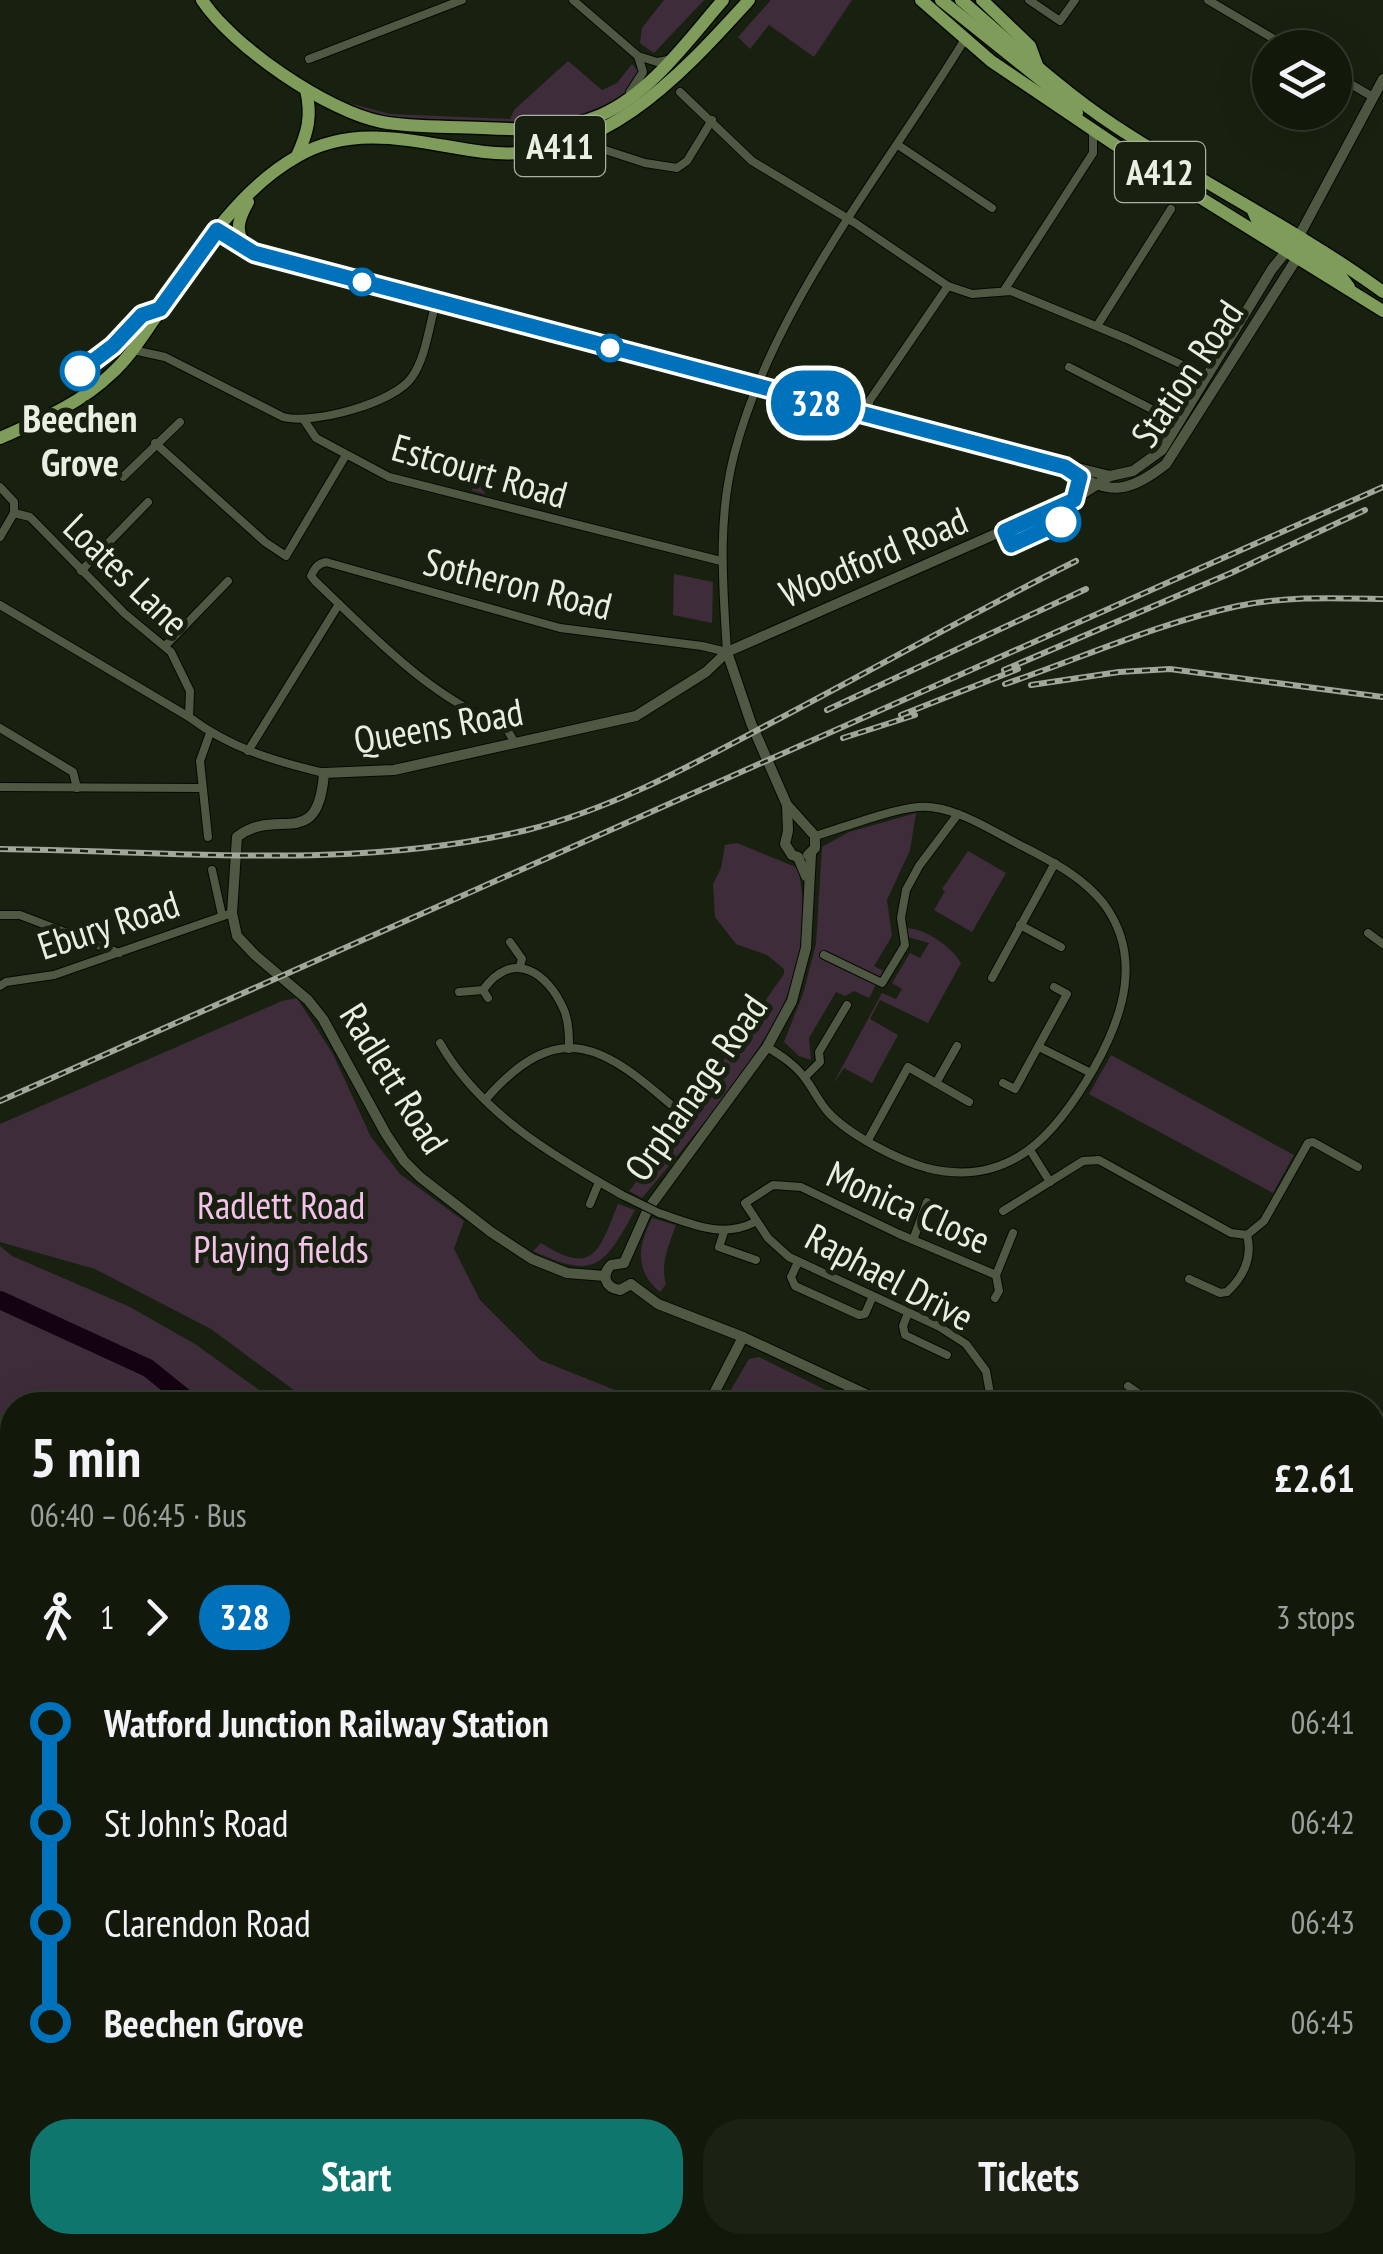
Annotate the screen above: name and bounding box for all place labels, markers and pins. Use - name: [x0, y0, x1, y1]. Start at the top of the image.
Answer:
- unlabelled marker: [349, 269, 375, 295]
- unlabelled marker: [597, 335, 623, 361]
- marker: Beechen Grove: [61, 352, 99, 390]
- place label: Beechen Grove: [23, 393, 137, 486]
- unlabelled marker: [1042, 503, 1080, 541]

